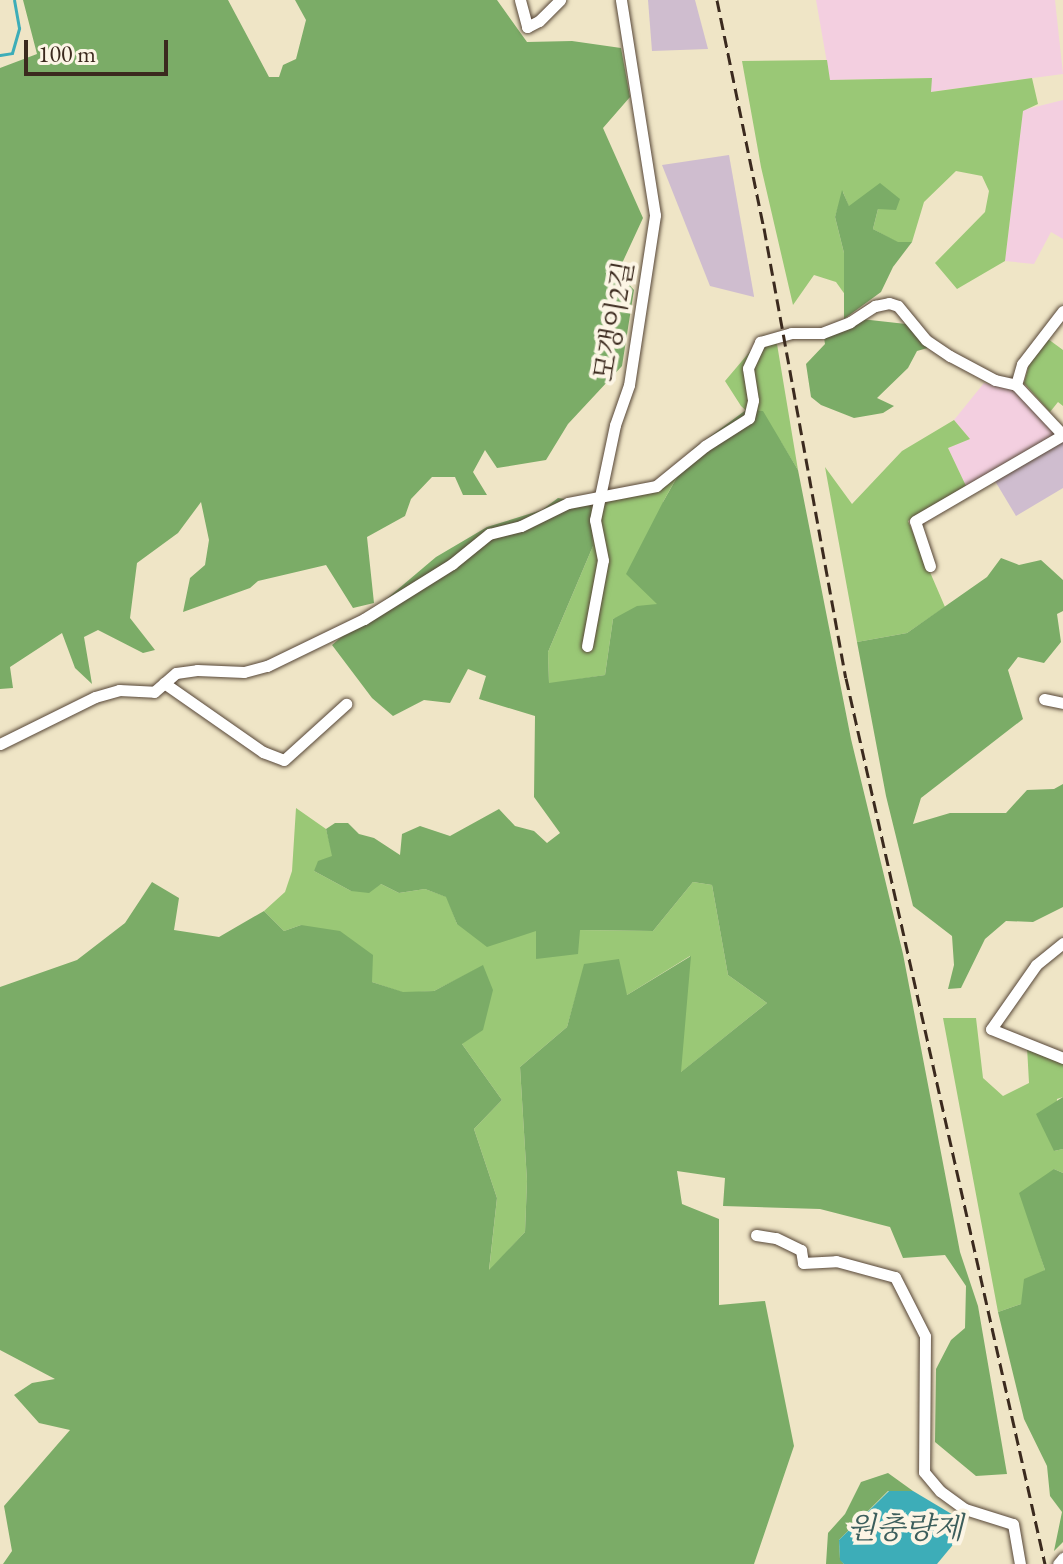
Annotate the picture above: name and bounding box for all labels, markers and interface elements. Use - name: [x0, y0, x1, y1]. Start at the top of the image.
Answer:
- scale bar: [28, 24, 172, 74]
- text: 100 m: [38, 38, 96, 69]
- street label: 모갱이2길: [586, 258, 640, 384]
- water label: 원충량제: [847, 1510, 963, 1546]

